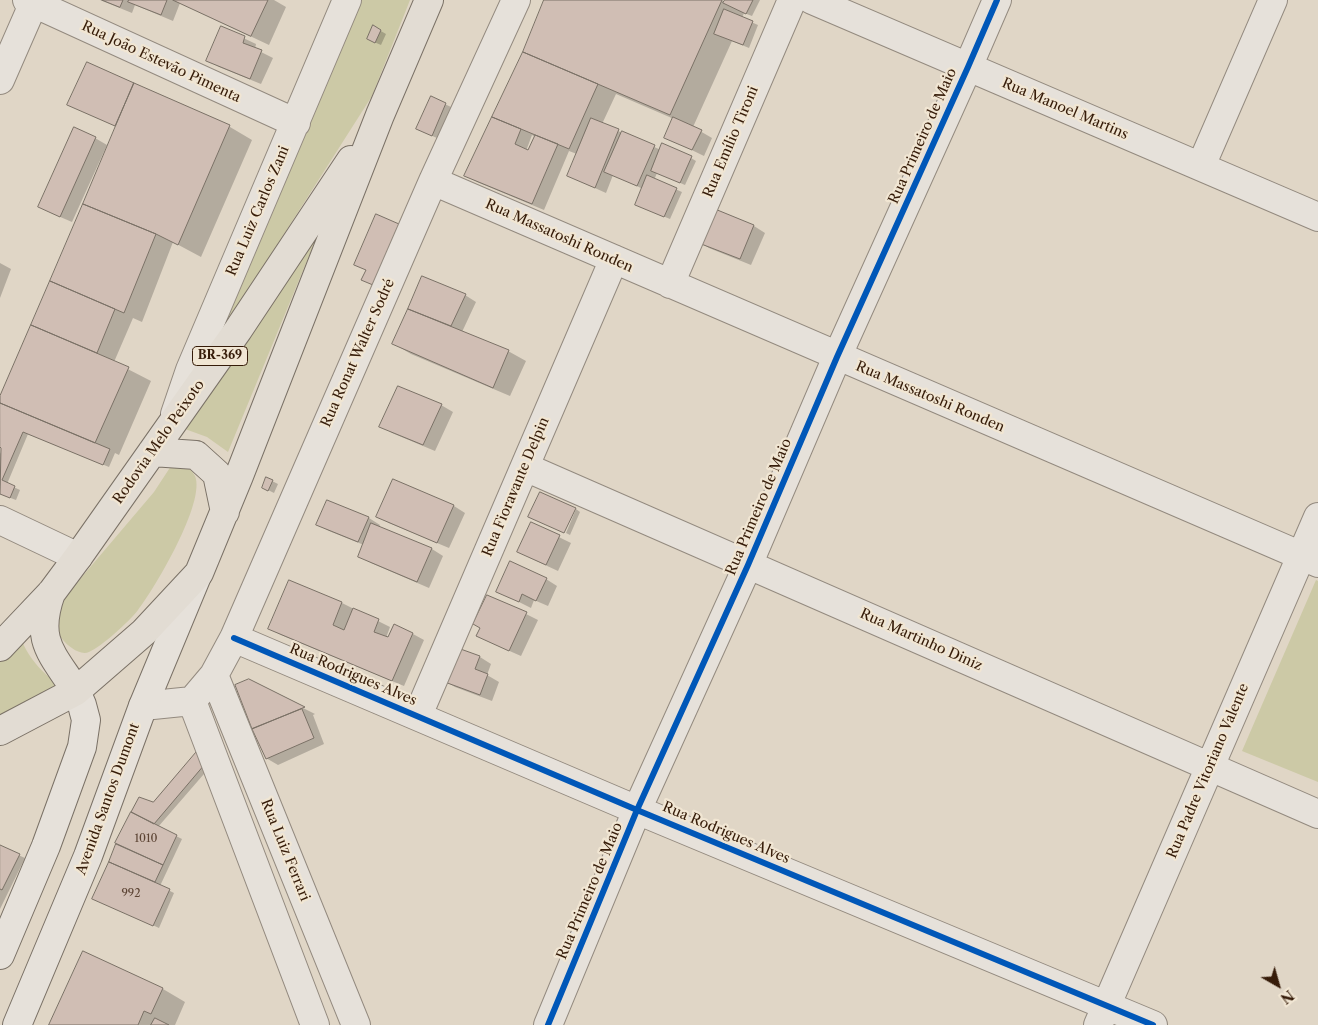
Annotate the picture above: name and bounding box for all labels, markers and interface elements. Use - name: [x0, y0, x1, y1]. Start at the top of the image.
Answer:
- street label: Rua João Estevão Pimenta: [79, 18, 243, 106]
- street label: Rua Primeiro de Maio: [885, 65, 961, 207]
- street label: Rua Manoel Martins: [999, 75, 1131, 143]
- street label: Rua Emílio Tironi: [700, 84, 762, 200]
- street label: Rua Luiz Carlos Zani: [223, 144, 293, 278]
- street label: Rua Massatoshi Ronden: [483, 196, 635, 276]
- street label: Rua Ronat Walter Sodré: [318, 276, 398, 430]
- road number: BR-369: [192, 346, 248, 366]
- street label: Rua Massatoshi Ronden: [853, 358, 1007, 436]
- street label: Rodovia Melo Peixoto: [110, 377, 208, 507]
- street label: Rua Fioravante Delpin: [479, 415, 553, 559]
- street label: Rua Primeiro de Maio: [723, 436, 795, 578]
- street label: Rua Martinho Diniz: [857, 605, 985, 675]
- street label: Rua Rodrigues Alves: [287, 641, 419, 709]
- street label: Rua Padre Vitoriano Valente: [1163, 681, 1253, 861]
- street label: Avenida Santos Dumont: [73, 721, 143, 877]
- street label: Rua Luiz Ferrari: [257, 797, 313, 903]
- street label: Rua Rodrigues Alves: [660, 799, 792, 867]
- street label: Rua Primeiro de Maio: [554, 820, 626, 962]
- house number: 1010: [134, 832, 158, 846]
- house number: 992: [121, 887, 141, 901]
- north arrow: [1253, 960, 1303, 1010]
- text: N: [1277, 986, 1298, 1008]

